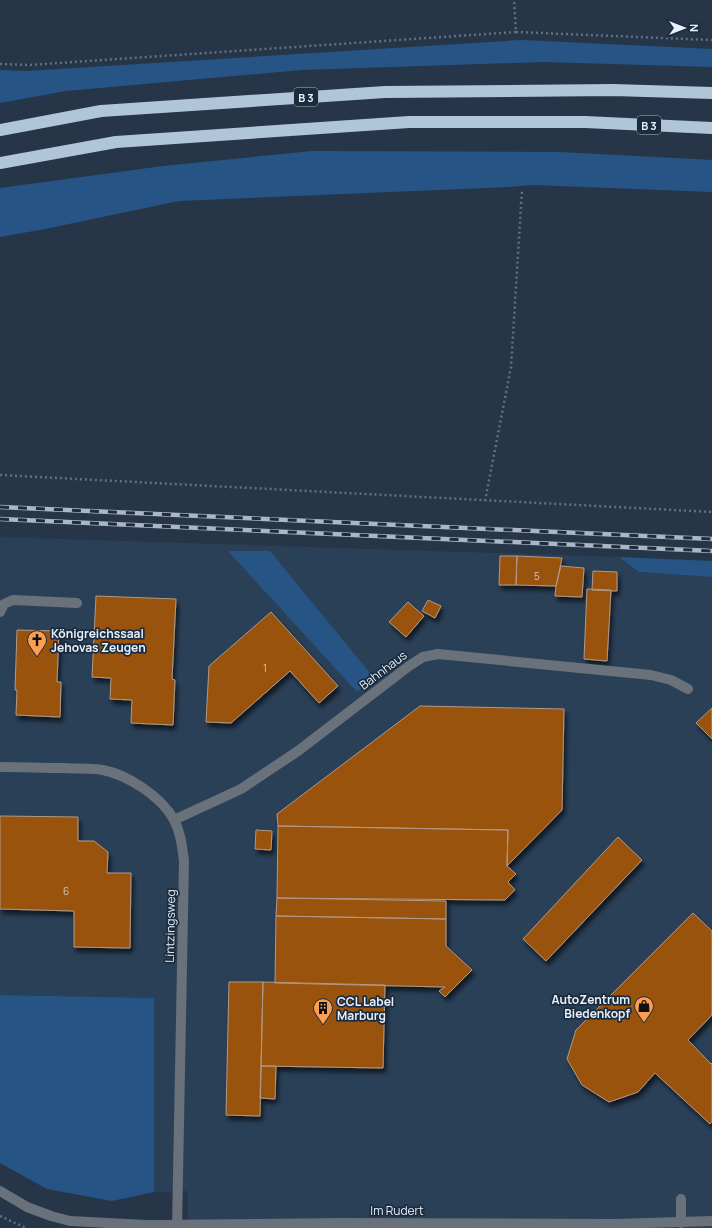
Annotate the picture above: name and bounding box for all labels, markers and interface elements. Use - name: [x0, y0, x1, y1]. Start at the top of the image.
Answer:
- north arrow: [664, 8, 704, 48]
- text: N: [687, 24, 702, 32]
- road number: B 3: [294, 88, 318, 106]
- road number: B 3: [637, 116, 661, 134]
- house number: 5: [534, 569, 540, 583]
- place label: Königreichssaal Jehovas Zeugen: [51, 625, 146, 656]
- church icon: Königreichssaal Jehovas Zeugen: [26, 629, 48, 657]
- street label: Bahnhaus: [356, 647, 410, 693]
- house number: 1: [263, 661, 267, 675]
- house number: 6: [63, 884, 69, 898]
- street label: Lintzingsweg: [161, 889, 179, 963]
- place label: AutoZentrum Biedenkopf: [551, 991, 630, 1022]
- place label: CCL Label Marburg: [337, 993, 394, 1024]
- shop icon: AutoZentrum Biedenkopf: [633, 995, 655, 1023]
- building icon: CCL Label Marburg: [312, 997, 334, 1025]
- street label: Im Rudert: [370, 1202, 424, 1219]

